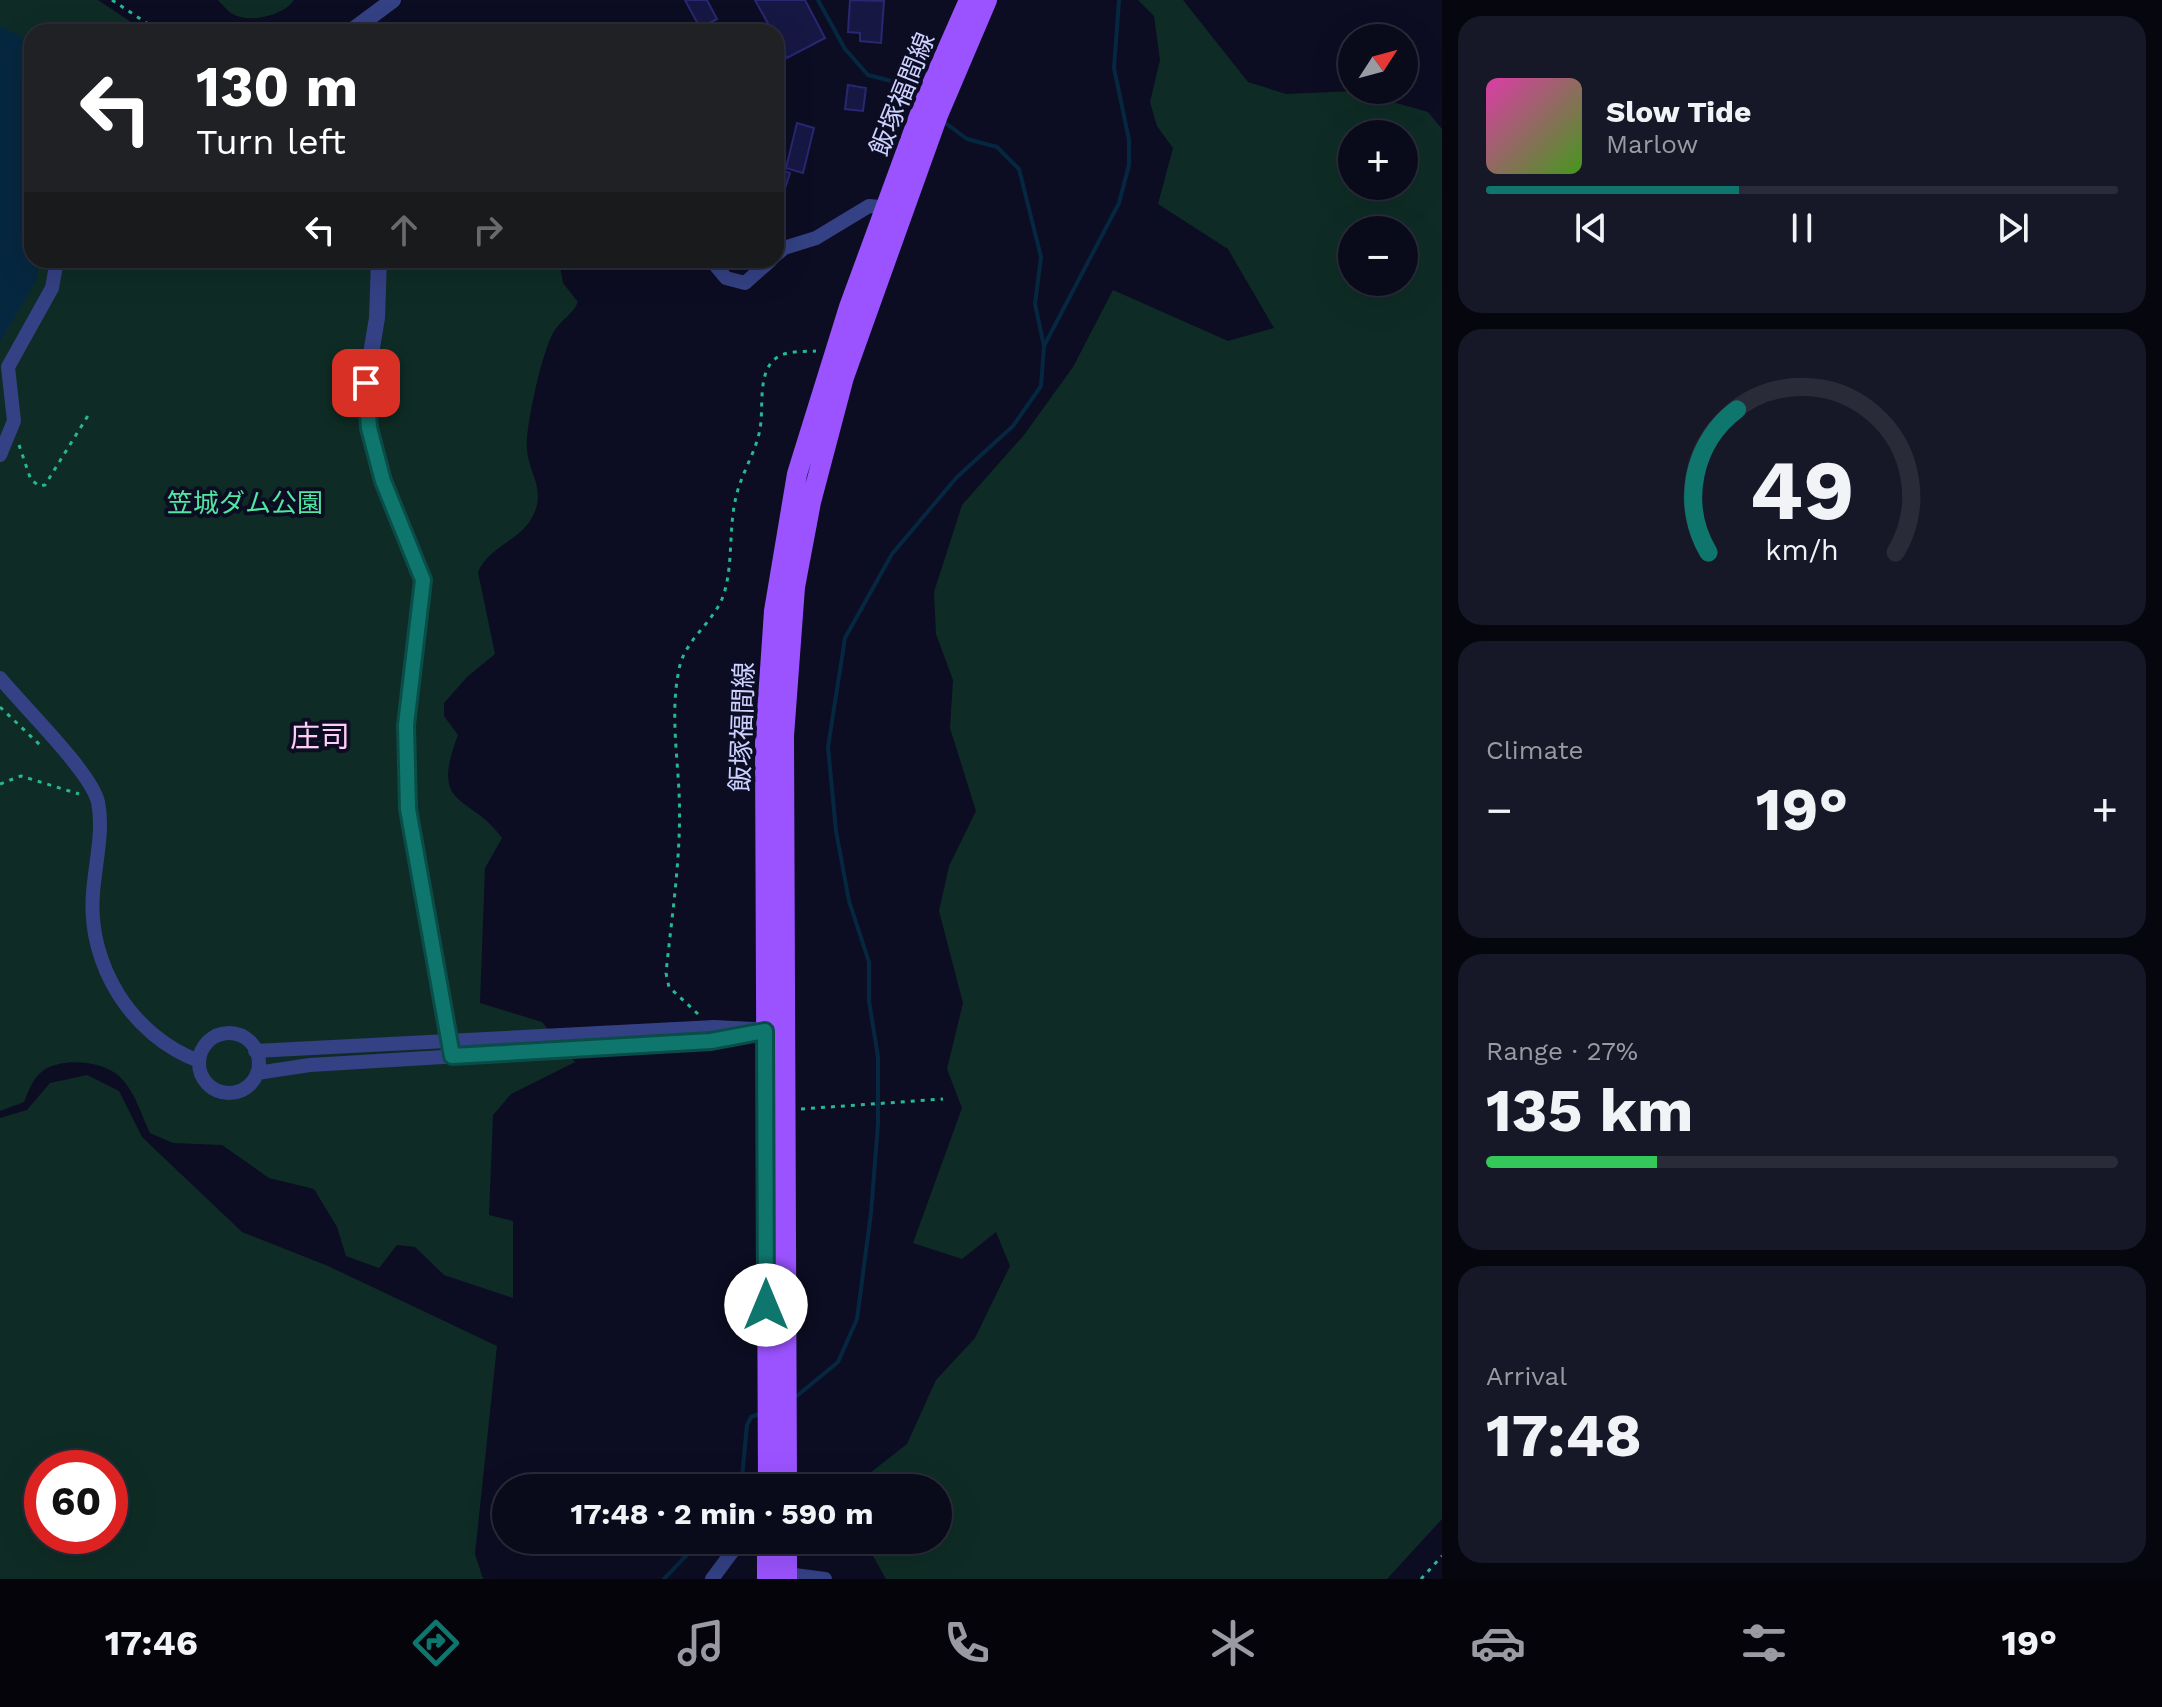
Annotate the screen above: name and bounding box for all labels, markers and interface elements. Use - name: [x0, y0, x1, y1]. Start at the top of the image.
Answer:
- north arrow: [1338, 24, 1418, 104]
- map controls: [1338, 24, 1418, 296]
- street label: 飯塚福間線: [864, 28, 940, 160]
- text: 130 m: [196, 54, 358, 120]
- icon: left: [64, 56, 168, 160]
- text: Slow Tide: [1606, 94, 1751, 129]
- button: +: [1338, 120, 1418, 200]
- text: Turn left: [196, 121, 346, 163]
- text: Marlow: [1606, 129, 1698, 159]
- icon: previous: [1569, 206, 1613, 250]
- icon: pause: [1780, 206, 1824, 250]
- icon: next: [1991, 206, 2035, 250]
- icon: left: [298, 208, 342, 252]
- icon: ahead: [382, 208, 426, 252]
- icon: right: [466, 208, 510, 252]
- button: −: [1338, 216, 1418, 296]
- pin: [332, 349, 400, 417]
- icon: arrive: [344, 361, 388, 405]
- text: 49: [1750, 441, 1854, 538]
- park label: 笠城ダム公園: [167, 488, 323, 518]
- text: km/h: [1765, 533, 1839, 567]
- street label: 飯塚福間線: [725, 662, 759, 792]
- district label: 庄司: [290, 719, 350, 754]
- text: Climate: [1486, 735, 1584, 765]
- text: 19°: [1756, 774, 1848, 845]
- text: −: [1486, 784, 1513, 836]
- text: +: [2091, 784, 2118, 836]
- text: Range · 27%: [1486, 1036, 1638, 1066]
- text: 135 km: [1486, 1075, 1693, 1146]
- position arrow: [724, 1263, 808, 1347]
- text: Arrival: [1486, 1361, 1567, 1391]
- text: 17:48: [1486, 1400, 1642, 1471]
- speed limit sign: 60: [24, 1450, 128, 1554]
- text: 17:48 · 2 min · 590 m: [571, 1496, 873, 1531]
- icon: directions: [408, 1615, 464, 1671]
- icon: music: [673, 1615, 729, 1671]
- icon: phone: [939, 1615, 995, 1671]
- icon: climate: [1205, 1615, 1261, 1671]
- icon: car: [1470, 1615, 1526, 1671]
- icon: filters: [1736, 1615, 1792, 1671]
- text: 17:46: [105, 1622, 198, 1664]
- text: 19°: [2002, 1622, 2057, 1664]

